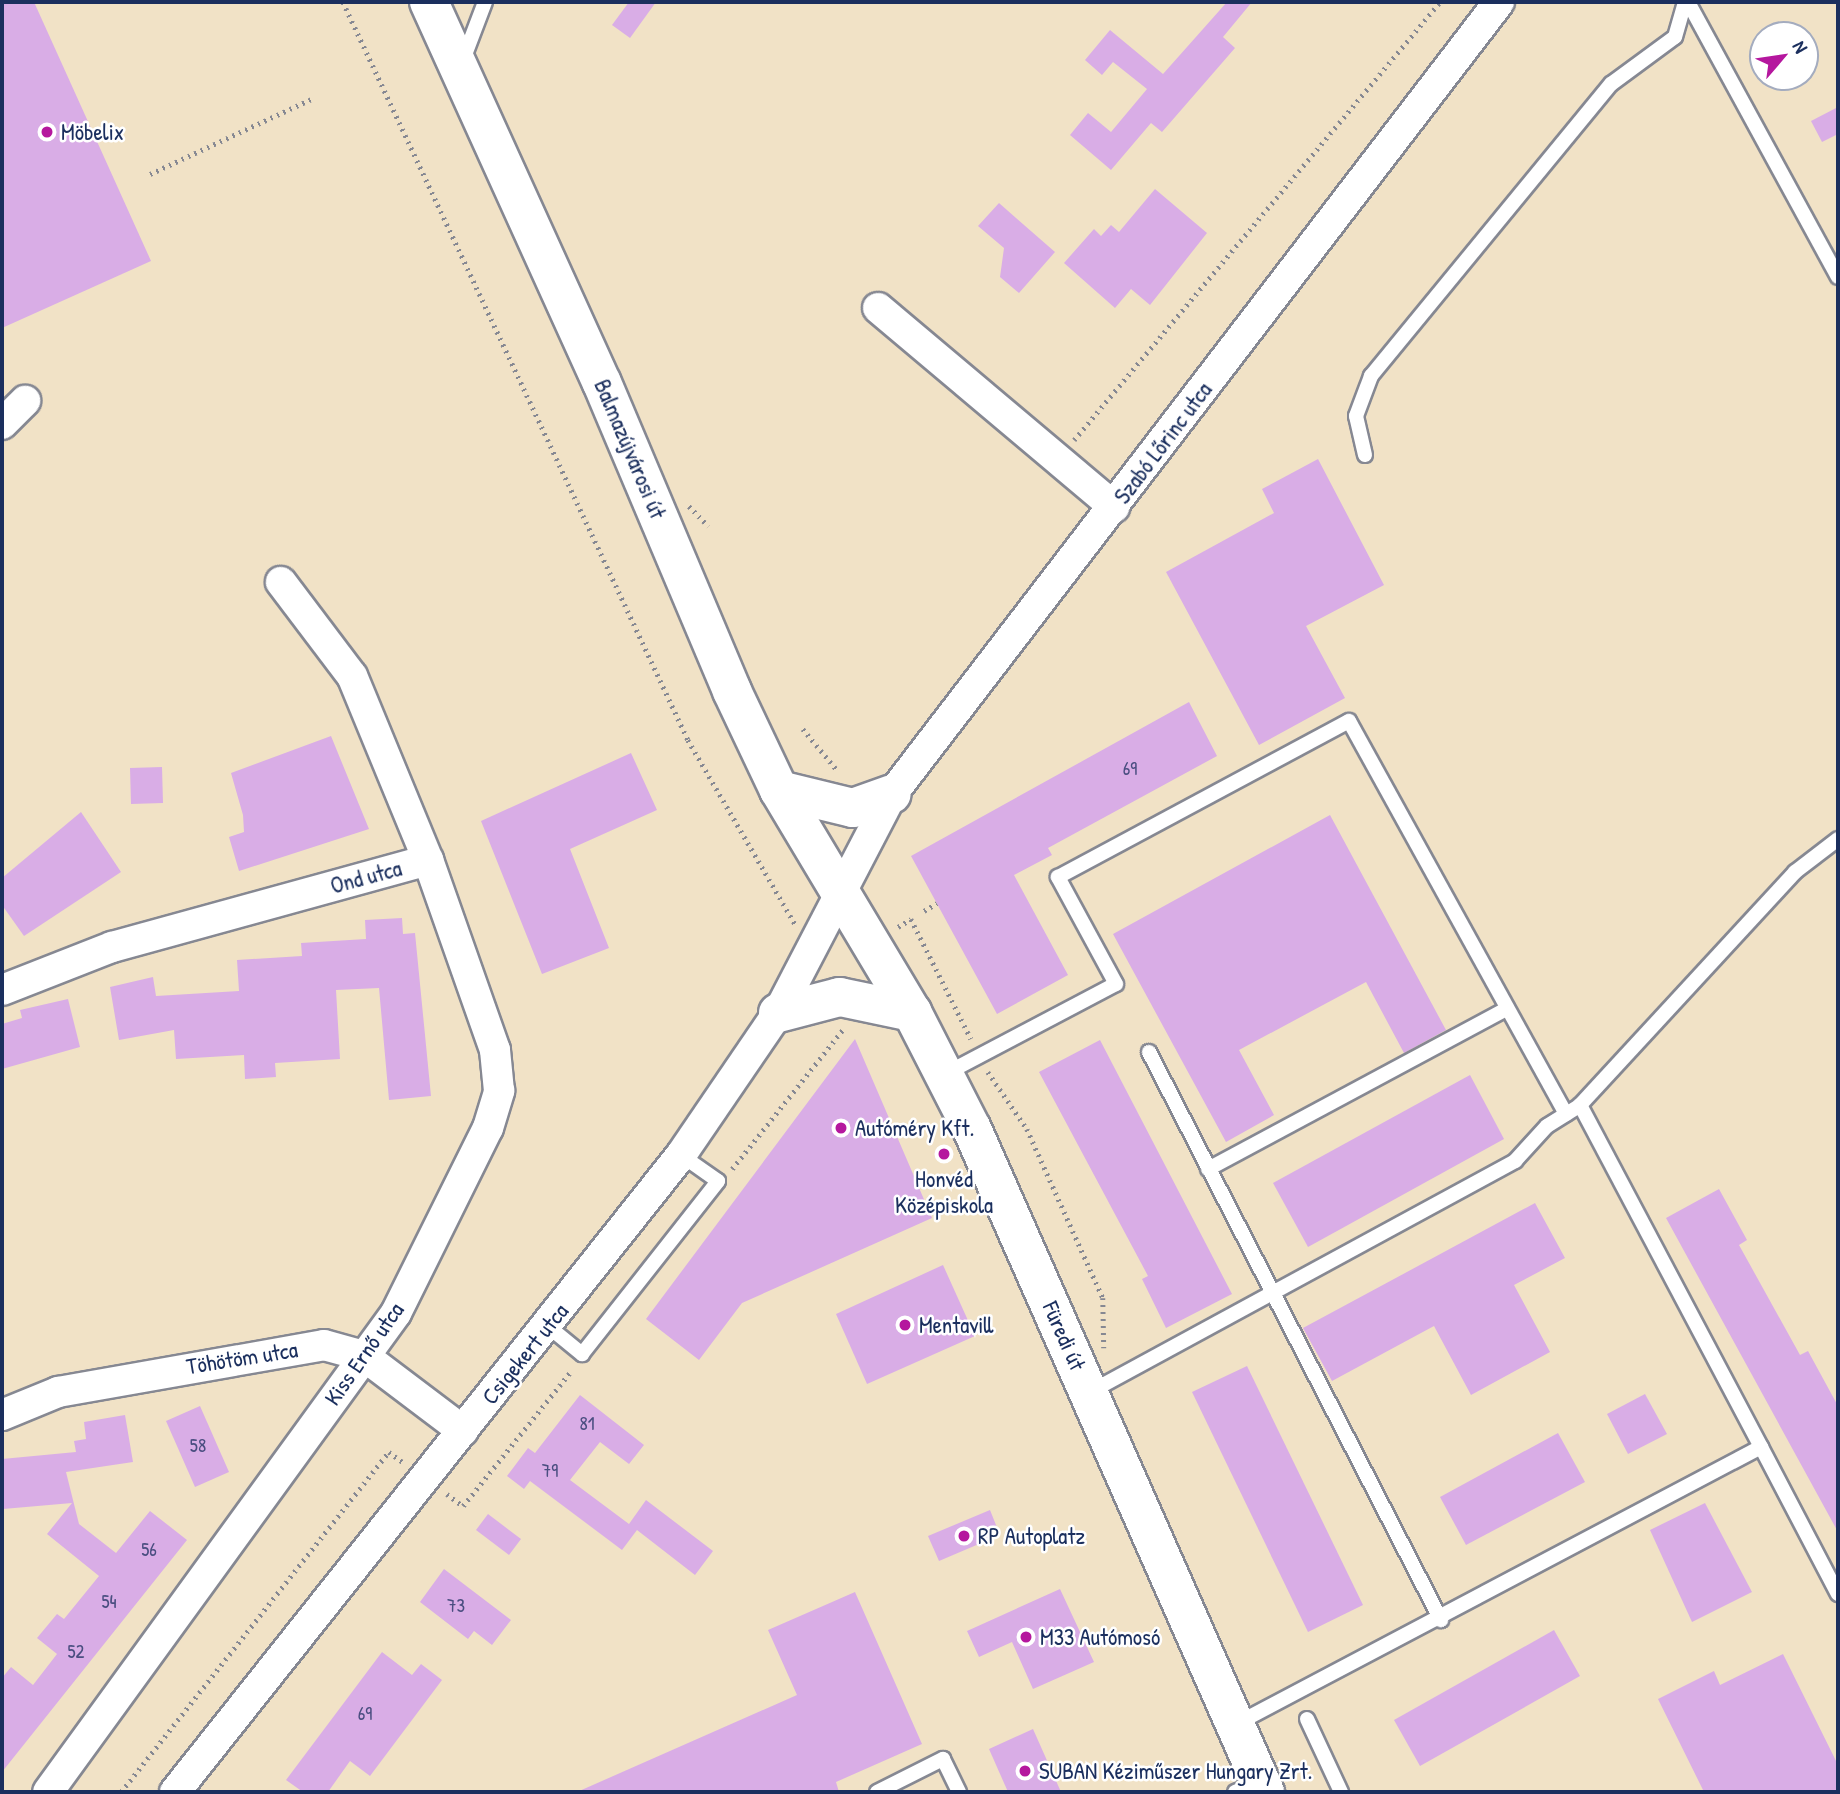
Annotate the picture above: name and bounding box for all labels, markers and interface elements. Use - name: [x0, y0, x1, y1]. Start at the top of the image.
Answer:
- north arrow: [1749, 21, 1819, 91]
- text: N: [1787, 36, 1814, 58]
- place label: Möbelix: [61, 118, 124, 146]
- marker: Möbelix: [39, 124, 55, 140]
- street label: Balmazújvárosi út: [588, 375, 672, 523]
- street label: Szabó Lőrinc utca: [1108, 377, 1218, 509]
- house number: 69: [1123, 758, 1137, 780]
- street label: Ond utca: [327, 854, 405, 900]
- place label: Autóméry Kft.: [855, 1114, 974, 1142]
- marker: Autóméry Kft.: [833, 1120, 849, 1136]
- marker: Honvéd Középiskola: [936, 1146, 952, 1162]
- place label: Honvéd Középiskola: [895, 1165, 993, 1219]
- street label: Kiss Ernő utca: [319, 1297, 409, 1411]
- street label: Füredi út: [1037, 1297, 1091, 1375]
- street label: Csigekert utca: [476, 1298, 574, 1410]
- place label: Mentavill: [919, 1311, 993, 1339]
- marker: Mentavill: [897, 1317, 913, 1333]
- street label: Töhötöm utca: [184, 1336, 300, 1380]
- house number: 81: [579, 1413, 595, 1435]
- house number: 58: [190, 1435, 206, 1457]
- house number: 79: [542, 1460, 558, 1482]
- place label: RP Autoplatz: [978, 1522, 1085, 1550]
- marker: RP Autoplatz: [956, 1528, 972, 1544]
- house number: 56: [141, 1539, 157, 1561]
- house number: 54: [101, 1591, 117, 1613]
- house number: 73: [447, 1595, 465, 1617]
- place label: M33 Autómosó: [1040, 1623, 1160, 1651]
- marker: M33 Autómosó: [1018, 1629, 1034, 1645]
- house number: 52: [68, 1641, 84, 1663]
- house number: 69: [358, 1703, 372, 1725]
- place label: SUBAN Kéziműszer Hungary Zrt.: [1039, 1757, 1312, 1785]
- marker: SUBAN Kéziműszer Hungary Zrt.: [1017, 1763, 1033, 1779]

